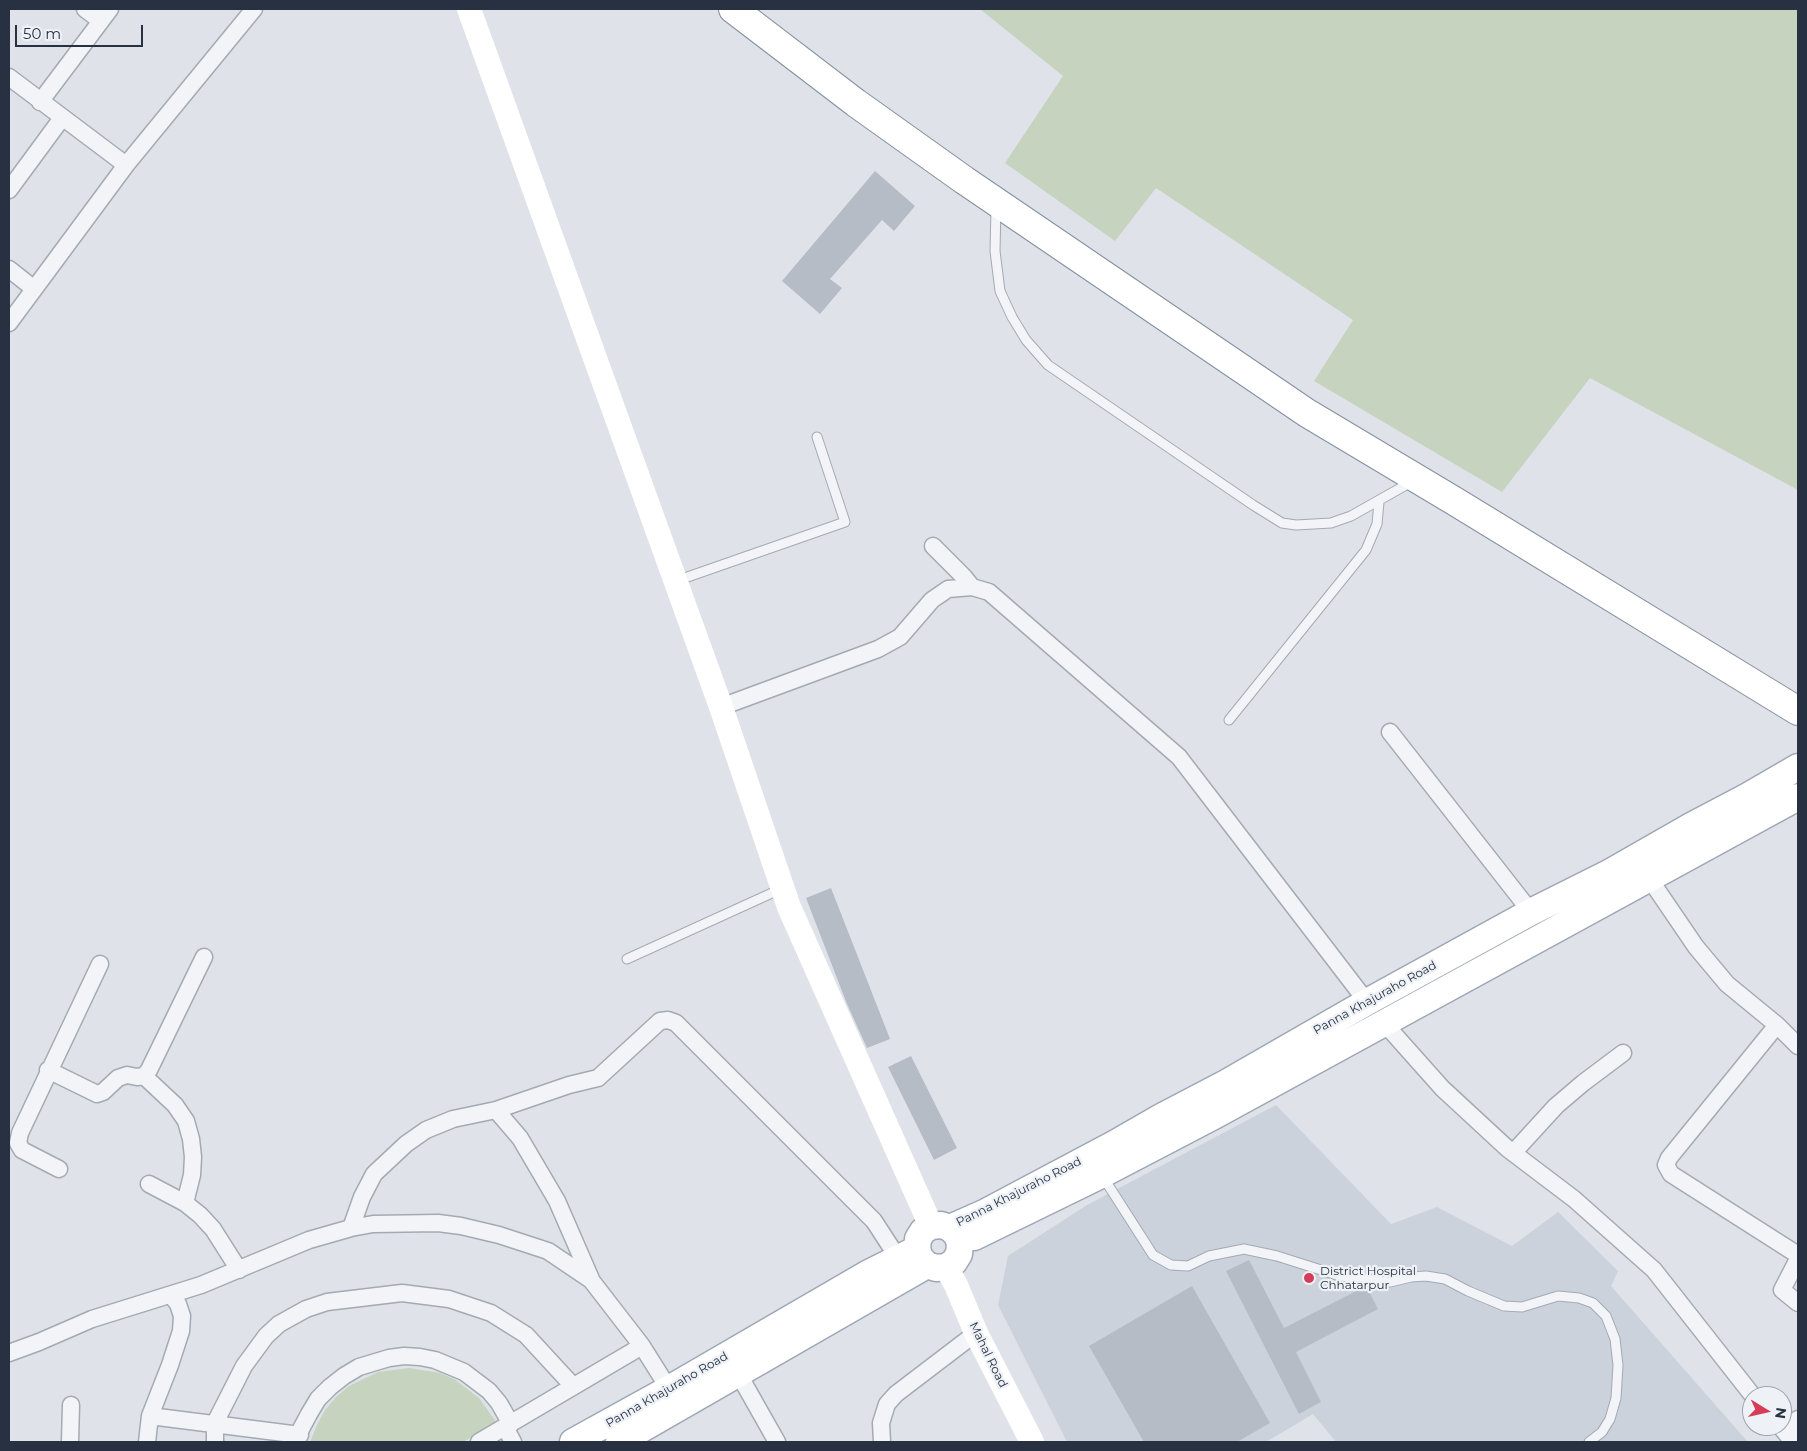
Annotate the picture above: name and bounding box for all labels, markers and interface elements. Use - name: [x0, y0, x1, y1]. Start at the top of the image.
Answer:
- scale bar: [18, 15, 145, 47]
- text: 50 m: [23, 24, 61, 43]
- street label: Panna Khajuraho Road: [1311, 958, 1439, 1038]
- street label: Panna Khajuraho Road: [954, 1154, 1084, 1230]
- place label: District Hospital Chhatarpur: [1320, 1264, 1416, 1292]
- marker: District Hospital Chhatarpur: [1302, 1271, 1316, 1285]
- street label: Mahal Road: [966, 1320, 1010, 1390]
- street label: Panna Khajuraho Road: [603, 1349, 731, 1431]
- north arrow: [1742, 1386, 1792, 1436]
- text: N: [1771, 1406, 1791, 1420]

